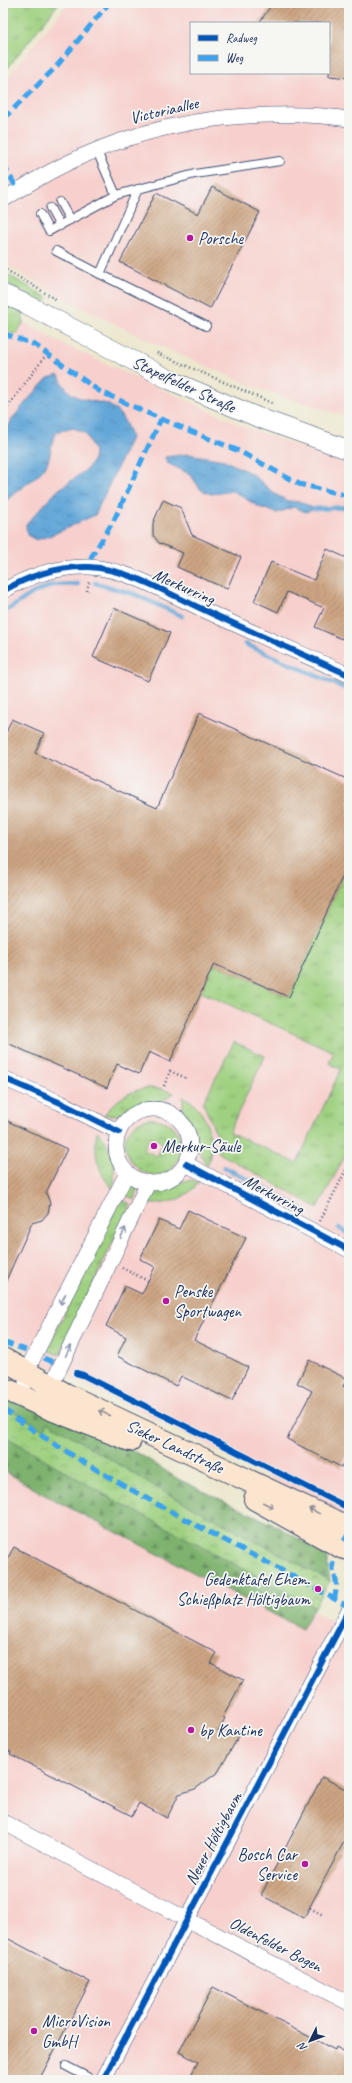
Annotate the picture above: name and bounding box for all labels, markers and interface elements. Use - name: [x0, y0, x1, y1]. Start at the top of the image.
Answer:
- legend: [190, 22, 330, 74]
- text: Radweg: [226, 30, 257, 46]
- text: Weg: [226, 50, 244, 66]
- street label: Victoriaallee: [128, 92, 202, 129]
- place label: Porsche: [198, 228, 245, 249]
- marker: Porsche: [185, 233, 195, 243]
- street label: Stapelfelder Straße: [129, 351, 240, 418]
- street label: Merkurring: [150, 564, 219, 610]
- place label: Merkur-Säule: [162, 1136, 242, 1157]
- marker: Merkur-Säule: [149, 1141, 159, 1151]
- street label: Merkurring: [240, 1170, 308, 1220]
- one-way arrow: [120, 1228, 127, 1240]
- place label: Penske Sportwagen: [174, 1281, 243, 1322]
- one-way arrow: [59, 1293, 66, 1305]
- marker: Penske Sportwagen: [161, 1296, 171, 1306]
- one-way arrow: [65, 1345, 72, 1357]
- one-way arrow: [98, 1409, 110, 1416]
- street label: Sieker Landstraße: [123, 1415, 228, 1479]
- one-way arrow: [262, 1502, 274, 1510]
- one-way arrow: [308, 1507, 320, 1515]
- place label: Gedenktafel Ehem. Schießplatz Höltigbaum: [177, 1569, 312, 1610]
- marker: Gedenktafel Ehem. Schießplatz Höltigbaum: [313, 1584, 323, 1594]
- place label: bp Kantine: [199, 1720, 263, 1741]
- marker: bp Kantine: [186, 1725, 196, 1735]
- street label: Neuer Höltigbaum: [180, 1787, 247, 1888]
- place label: Bosch Car Service: [237, 1844, 299, 1885]
- marker: Bosch Car Service: [300, 1859, 310, 1869]
- street label: Oldenfelder Bogen: [226, 1912, 327, 1977]
- place label: MicroVision GmbH: [42, 2011, 111, 2052]
- north arrow: [290, 2021, 330, 2061]
- marker: MicroVision GmbH: [29, 2026, 39, 2036]
- text: N: [294, 2039, 310, 2055]

